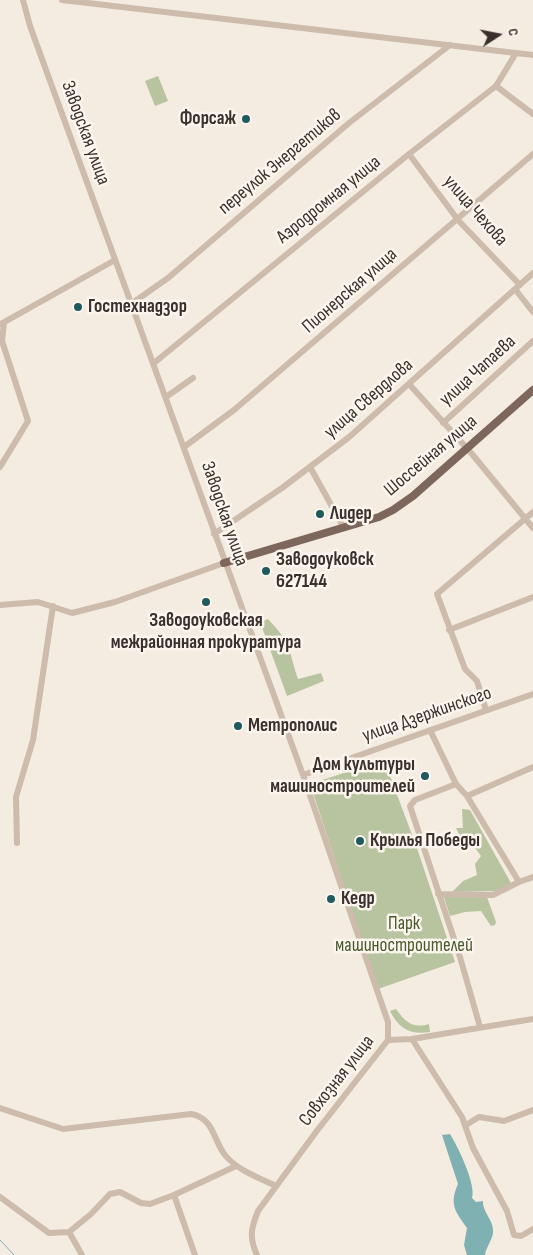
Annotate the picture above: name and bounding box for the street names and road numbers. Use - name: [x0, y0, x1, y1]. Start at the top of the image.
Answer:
- street label: Заводская улица: [56, 78, 114, 188]
- street label: переулок Энергетиков: [214, 104, 346, 220]
- street label: Аэродромная улица: [272, 151, 386, 249]
- street label: улица Чехова: [438, 171, 512, 251]
- street label: Пионерская улица: [298, 244, 402, 338]
- street label: улица Чапаева: [435, 331, 521, 411]
- street label: улица Свердлова: [320, 354, 418, 444]
- street label: Шоссейная улица: [380, 411, 482, 501]
- street label: Заводская улица: [195, 459, 253, 569]
- street label: улица Дзержинского: [359, 682, 495, 748]
- street label: Совхозная улица: [294, 1031, 380, 1131]

